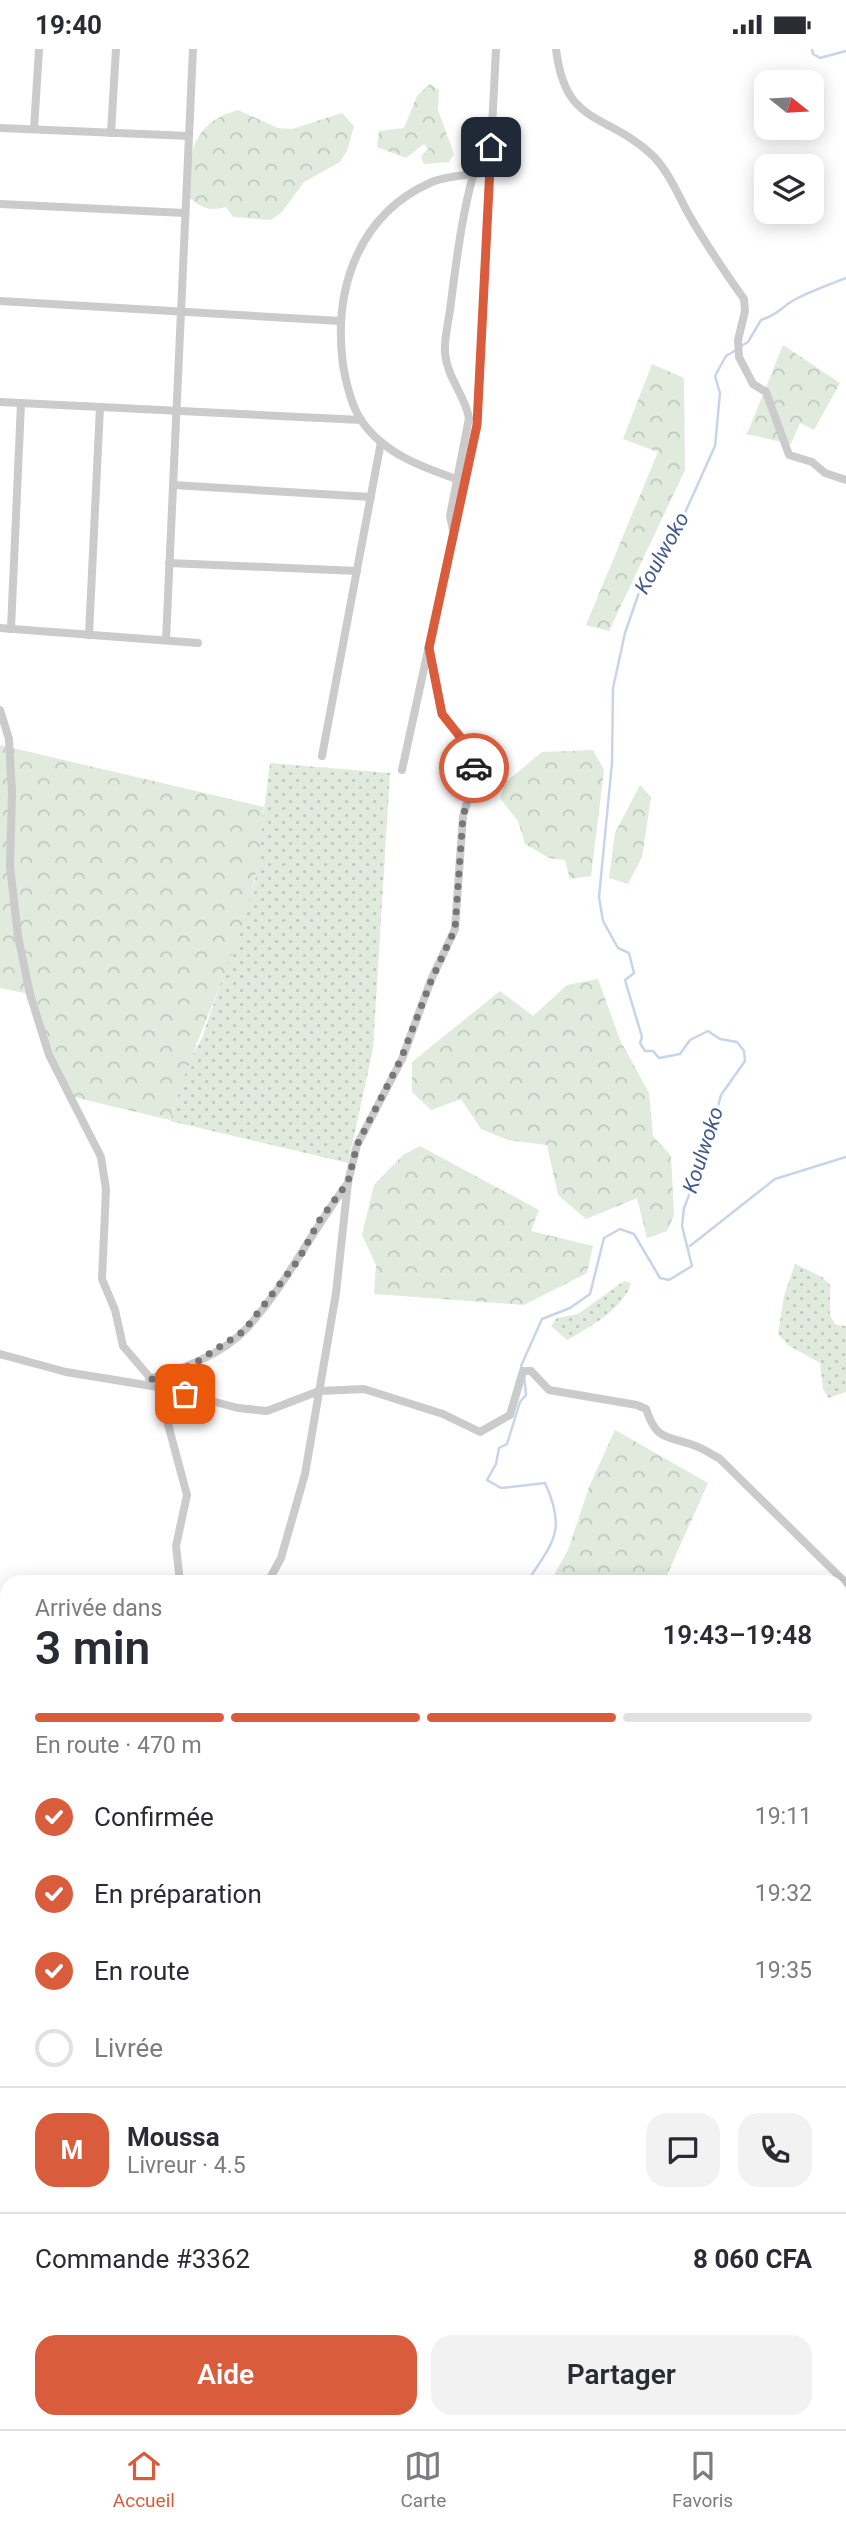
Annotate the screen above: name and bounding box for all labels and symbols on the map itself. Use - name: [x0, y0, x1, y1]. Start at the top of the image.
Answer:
- north arrow: [754, 70, 824, 140]
- pin: [461, 117, 521, 177]
- water label: Koulwoko: [630, 508, 694, 598]
- courier: [439, 733, 509, 803]
- water label: Koulwoko: [678, 1104, 728, 1196]
- pin: [155, 1364, 215, 1424]

